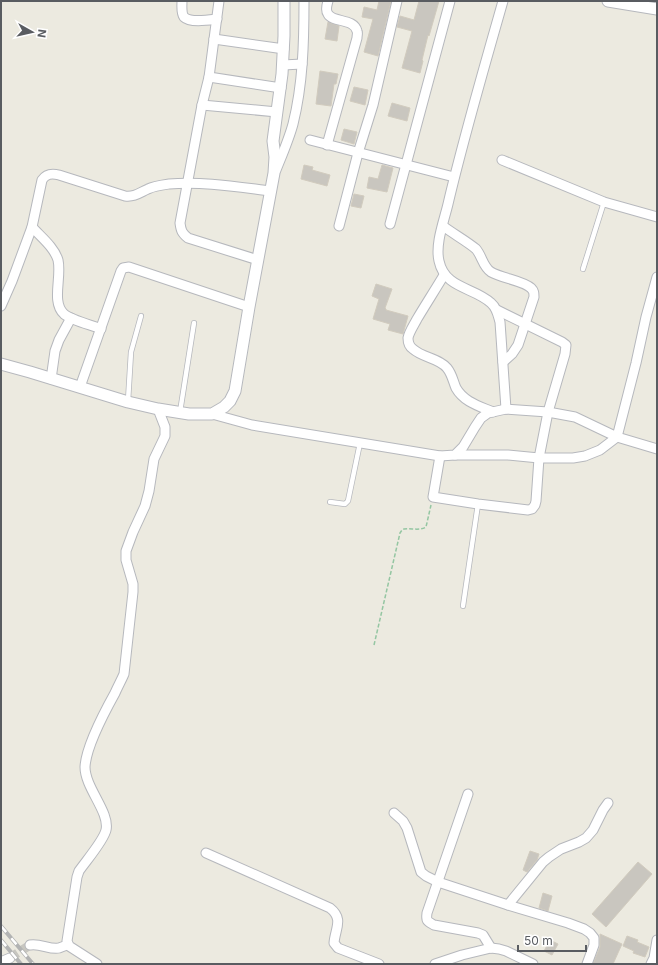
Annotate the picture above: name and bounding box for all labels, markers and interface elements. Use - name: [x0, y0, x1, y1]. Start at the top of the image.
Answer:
- north arrow: [12, 12, 52, 52]
- text: N: [34, 28, 49, 39]
- scale bar: [518, 927, 586, 953]
- text: 50 m: [524, 933, 553, 948]

